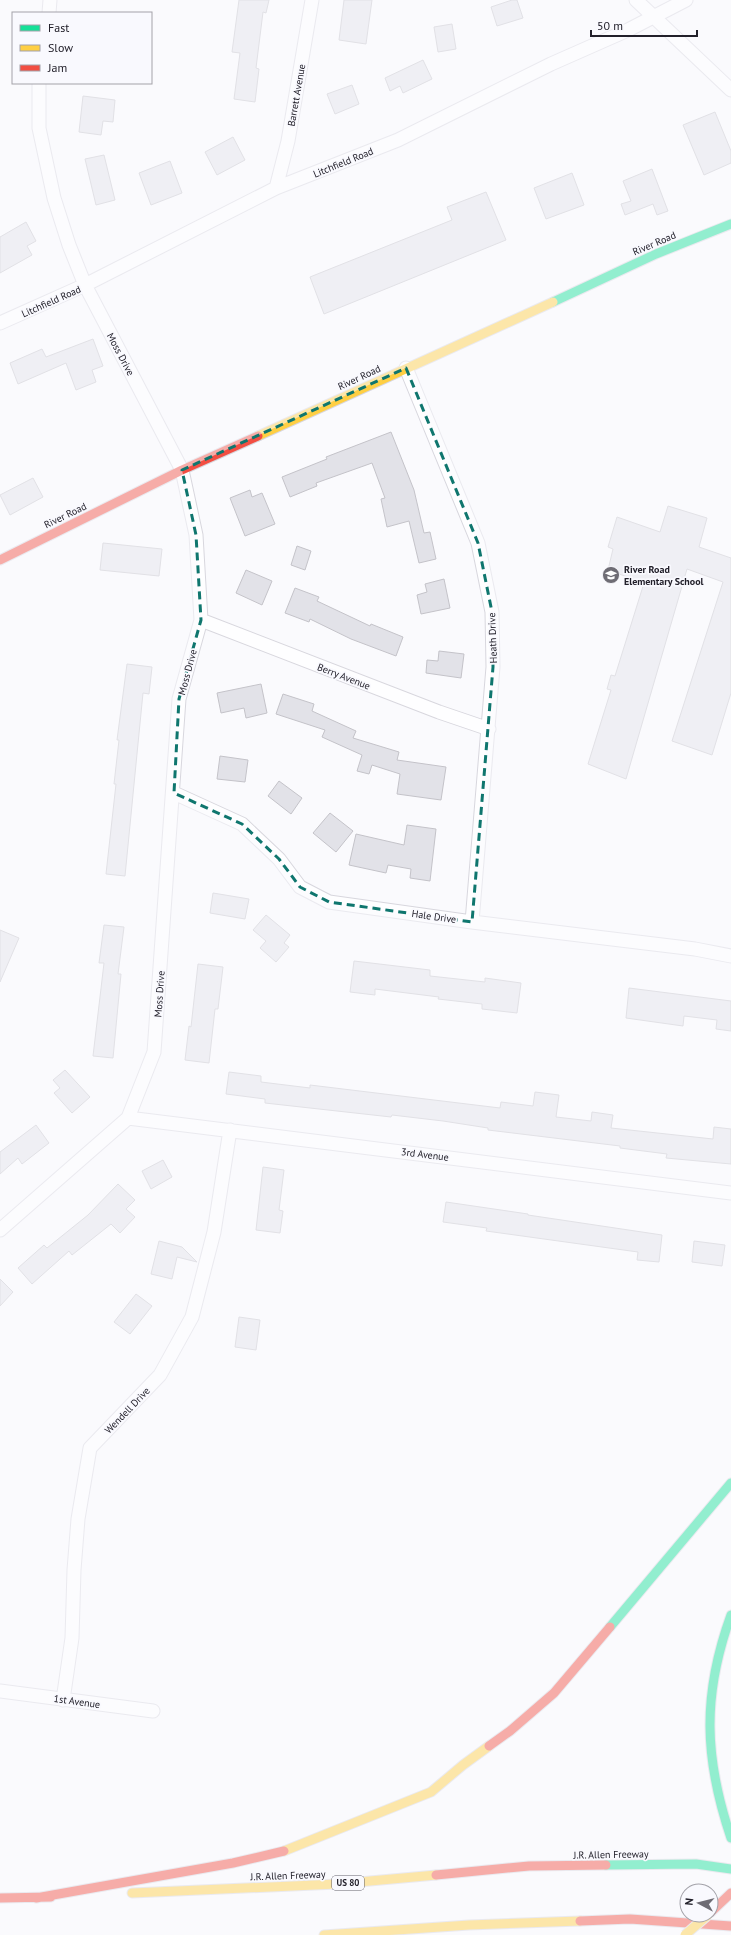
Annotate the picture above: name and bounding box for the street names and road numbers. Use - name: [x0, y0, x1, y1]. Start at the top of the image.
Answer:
- street label: Barrett Avenue: [285, 63, 308, 127]
- street label: Litchfield Road: [311, 144, 375, 180]
- street label: River Road: [631, 229, 678, 258]
- street label: Litchfield Road: [19, 283, 83, 320]
- street label: Moss Drive: [104, 331, 137, 378]
- street label: River Road: [336, 362, 383, 393]
- street label: River Road: [42, 500, 89, 531]
- street label: Heath Drive: [485, 612, 500, 664]
- street label: Moss Drive: [175, 648, 200, 696]
- street label: Berry Avenue: [316, 660, 372, 692]
- street label: Hale Drive: [411, 907, 457, 926]
- street label: Moss Drive: [151, 970, 168, 1018]
- street label: 3rd Avenue: [400, 1145, 449, 1164]
- street label: Wendell Drive: [102, 1384, 153, 1436]
- street label: 1st Avenue: [53, 1692, 101, 1711]
- street label: J.R. Allen Freeway: [572, 1847, 649, 1862]
- street label: J.R. Allen Freeway: [249, 1868, 326, 1883]
- road number: US 80: [332, 1876, 364, 1890]

